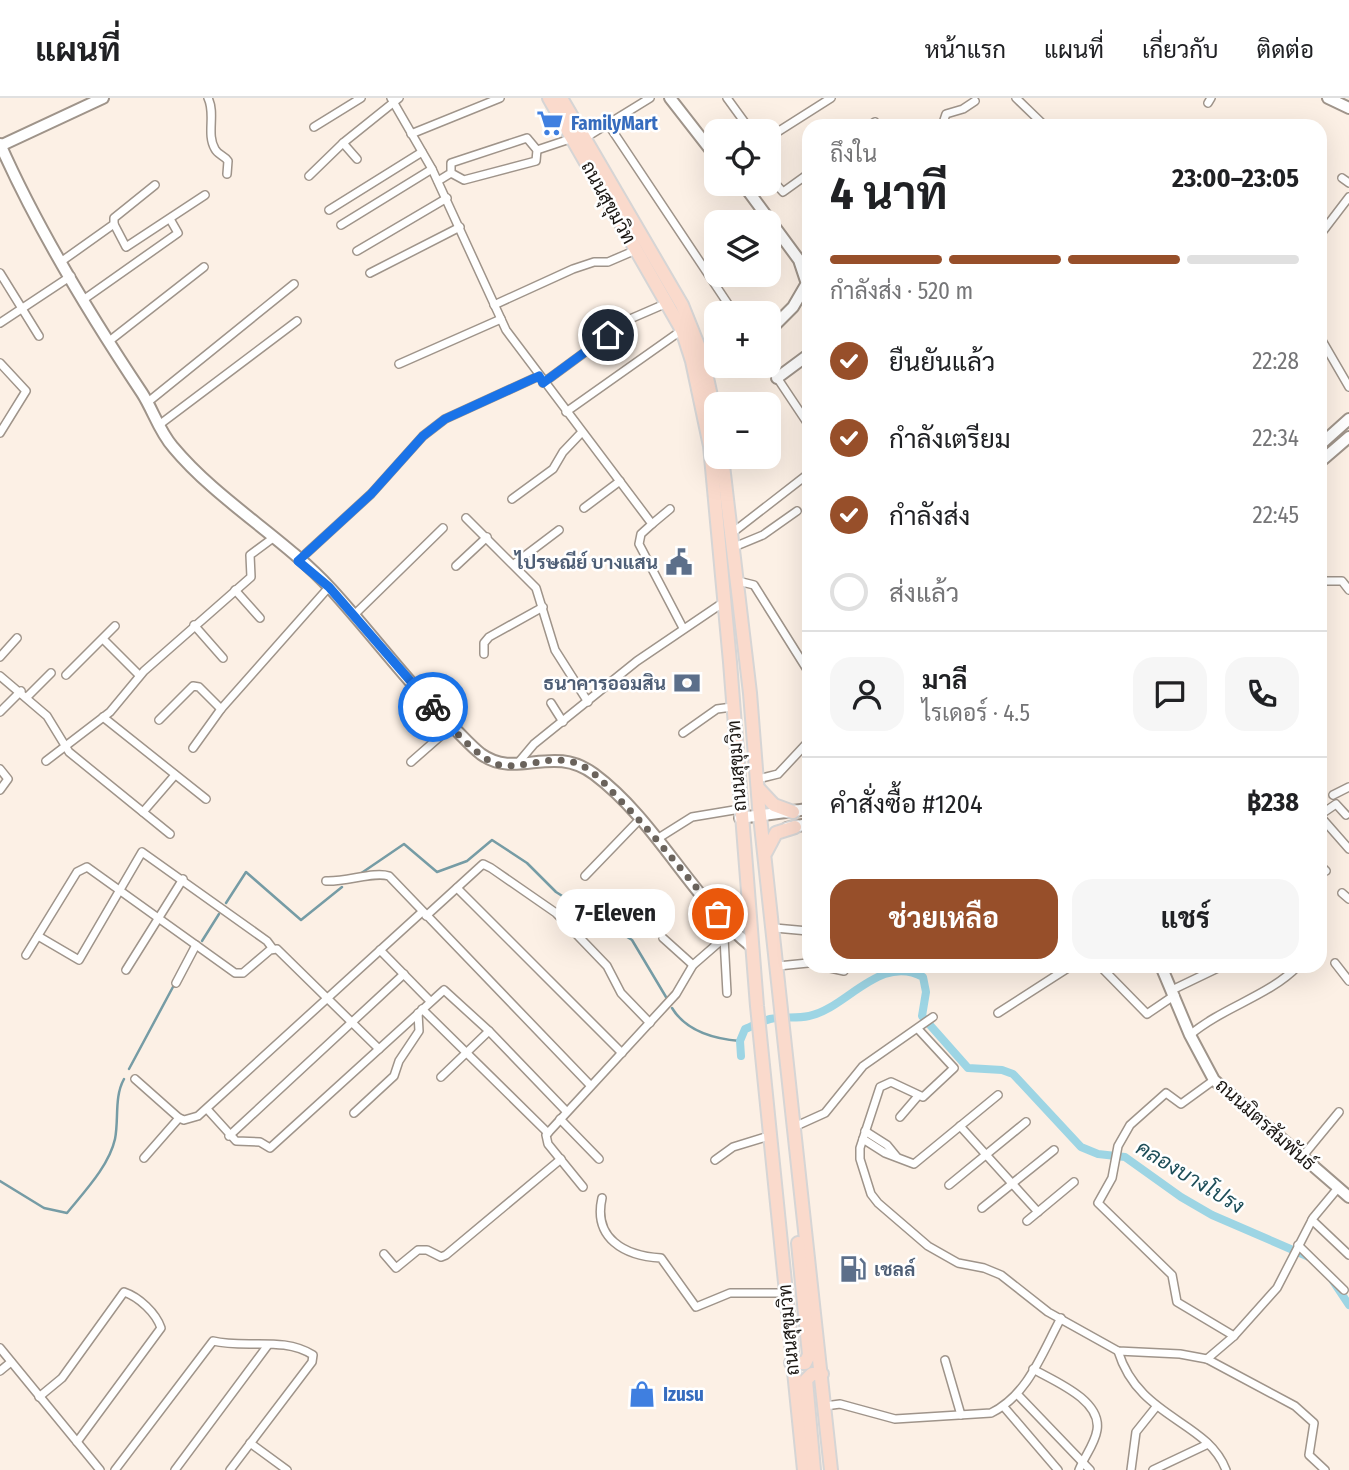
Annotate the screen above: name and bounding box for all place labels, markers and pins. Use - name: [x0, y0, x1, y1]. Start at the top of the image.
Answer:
- supermarket icon: FamilyMart: [535, 108, 565, 138]
- place label: FamilyMart: [571, 112, 658, 135]
- pin: [578, 305, 638, 365]
- public building icon: ไปรษณีย์ บางแสน: [664, 547, 694, 577]
- place label: ไปรษณีย์ บางแสน: [513, 550, 658, 574]
- bank icon: ธนาคารออมสิน: [672, 668, 702, 698]
- place label: ธนาคารออมสิน: [543, 672, 666, 695]
- pin: [688, 884, 748, 944]
- callout: 7-Eleven: [557, 890, 676, 938]
- fuel station icon: เชลล์: [838, 1254, 868, 1284]
- place label: เชลล์: [874, 1257, 916, 1281]
- shop icon: Izusu: [627, 1379, 657, 1409]
- place label: Izusu: [663, 1383, 704, 1406]

